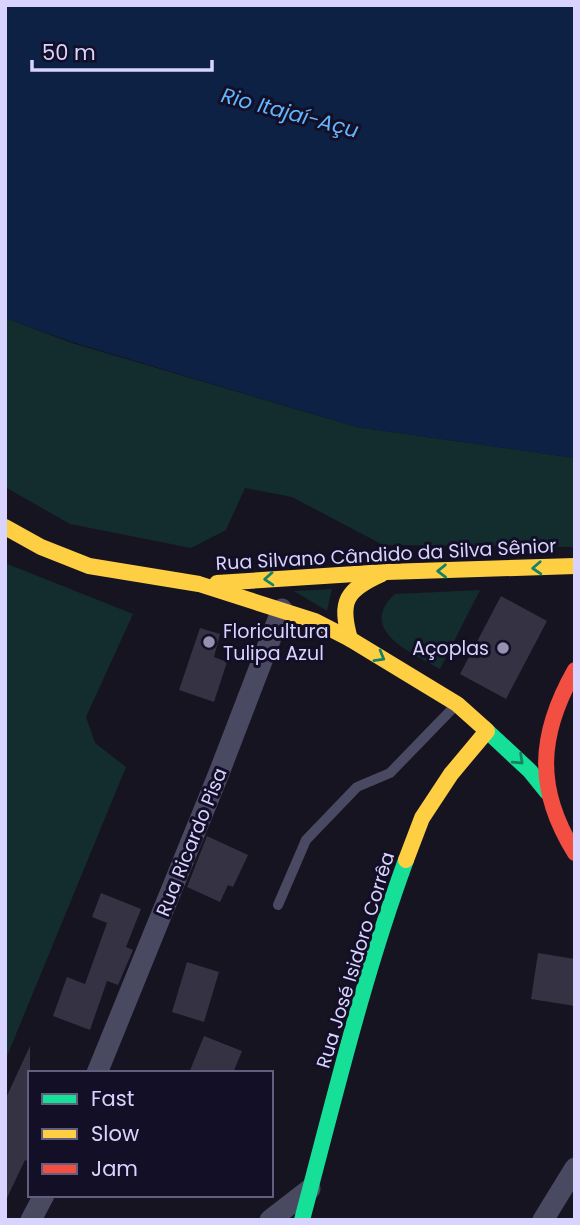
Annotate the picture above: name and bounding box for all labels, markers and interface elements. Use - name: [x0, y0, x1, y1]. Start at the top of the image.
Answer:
- scale bar: [32, 28, 212, 72]
- text: 50 m: [42, 38, 96, 67]
- water label: Rio Itajaí-Açu: [218, 80, 362, 145]
- street label: Rua Silvano Cândido da Silva Sênior: [215, 532, 557, 577]
- one-way arrow: [531, 560, 542, 575]
- one-way arrow: [437, 563, 447, 579]
- one-way arrow: [263, 571, 274, 586]
- place label: Floricultura Tulipa Azul: [223, 618, 329, 667]
- marker: Floricultura Tulipa Azul: [201, 634, 217, 650]
- place label: Açoplas: [412, 635, 489, 662]
- marker: Açoplas: [495, 640, 511, 656]
- one-way arrow: [373, 649, 385, 662]
- one-way arrow: [511, 751, 524, 764]
- street label: Rua Ricardo Pisa: [149, 764, 234, 920]
- street label: Rua José Isidoro Corrêa: [310, 849, 401, 1072]
- legend: [28, 1071, 273, 1197]
- text: Fast: [91, 1084, 134, 1113]
- text: Slow: [91, 1119, 139, 1148]
- text: Jam: [91, 1154, 138, 1183]

